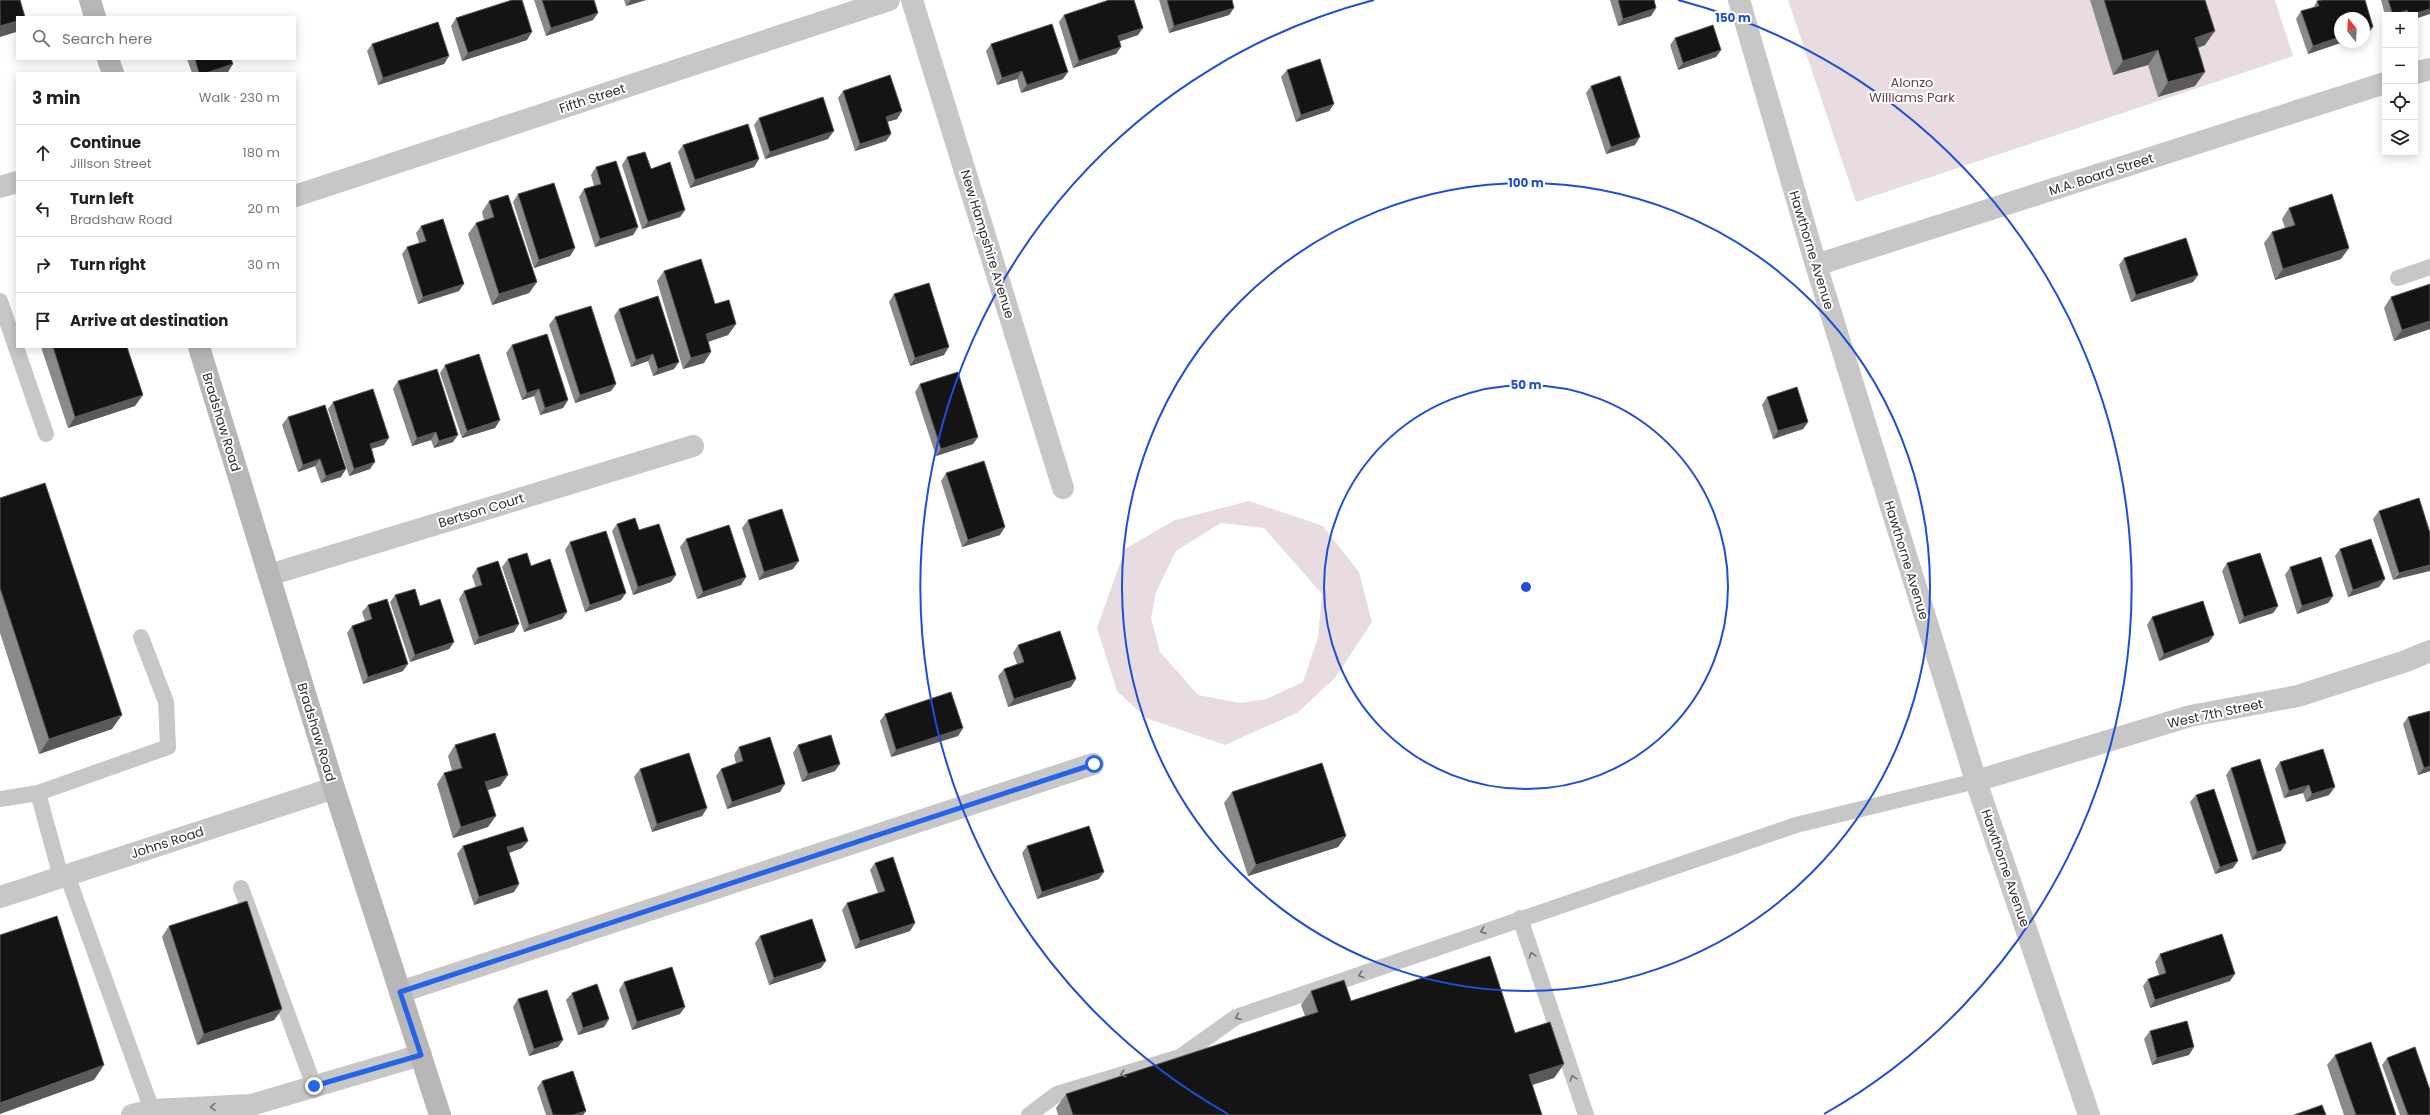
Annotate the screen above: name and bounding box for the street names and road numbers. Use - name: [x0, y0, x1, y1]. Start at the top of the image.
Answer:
- street label: Fifth Street: [557, 79, 628, 118]
- street label: M.A. Board Street: [2046, 148, 2156, 200]
- street label: New Hampshire Avenue: [956, 167, 1019, 321]
- street label: Hawthorne Avenue: [1784, 188, 1839, 312]
- street label: Bradshaw Road: [197, 370, 246, 474]
- street label: Bertson Court: [436, 488, 527, 533]
- street label: Hawthorne Avenue: [1879, 498, 1934, 622]
- street label: Bradshaw Road: [292, 680, 341, 784]
- street label: West 7th Street: [2165, 694, 2265, 733]
- street label: Hawthorne Avenue: [1976, 807, 2035, 930]
- street label: Johns Road: [128, 822, 206, 863]

